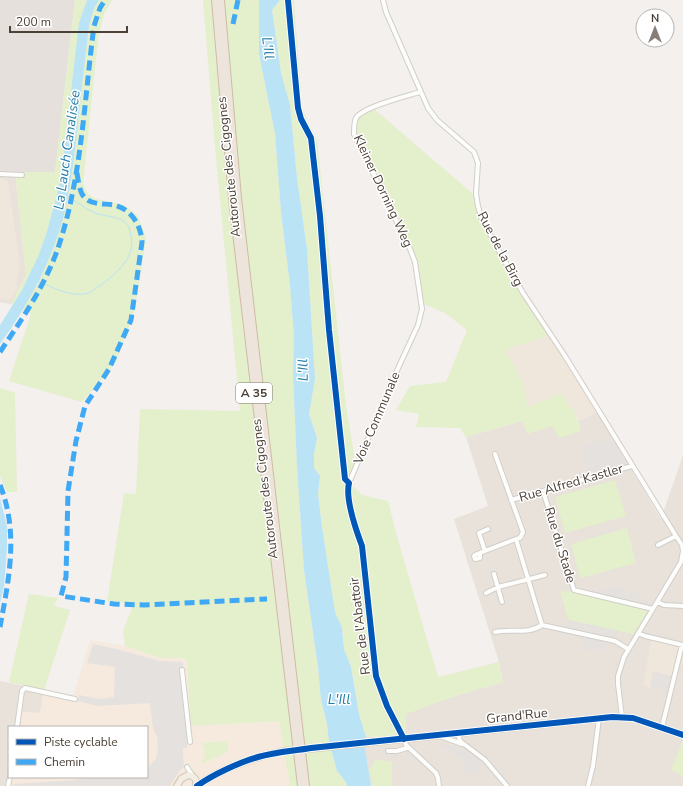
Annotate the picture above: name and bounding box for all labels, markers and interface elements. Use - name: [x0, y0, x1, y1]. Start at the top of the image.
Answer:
- scale bar: [10, 8, 127, 34]
- north arrow: [635, 8, 675, 48]
- text: N: [651, 11, 659, 26]
- text: 200 m: [16, 14, 51, 30]
- water label: L'Ill: [257, 35, 279, 61]
- water label: La Lauch Canalisée: [49, 88, 85, 211]
- street label: Autoroute des Cigognes: [213, 96, 245, 238]
- street label: Kleiner Dorning Weg: [349, 132, 417, 250]
- street label: Rue de la Birg: [473, 209, 527, 289]
- water label: L'Ill: [293, 359, 313, 381]
- street label: Voie Communale: [349, 369, 405, 468]
- road number: A 35: [236, 383, 272, 403]
- street label: Autoroute des Cigognes: [247, 418, 283, 560]
- street label: Rue Alfred Kastler: [517, 459, 625, 506]
- street label: Rue du Stade: [540, 505, 580, 585]
- street label: Rue de l'Abattoir: [345, 576, 375, 676]
- water label: L'Ill: [328, 690, 350, 709]
- street label: Grand'Rue: [485, 704, 549, 728]
- legend: [8, 726, 148, 778]
- text: Piste cyclable: [44, 734, 118, 750]
- text: Chemin: [44, 754, 85, 770]

